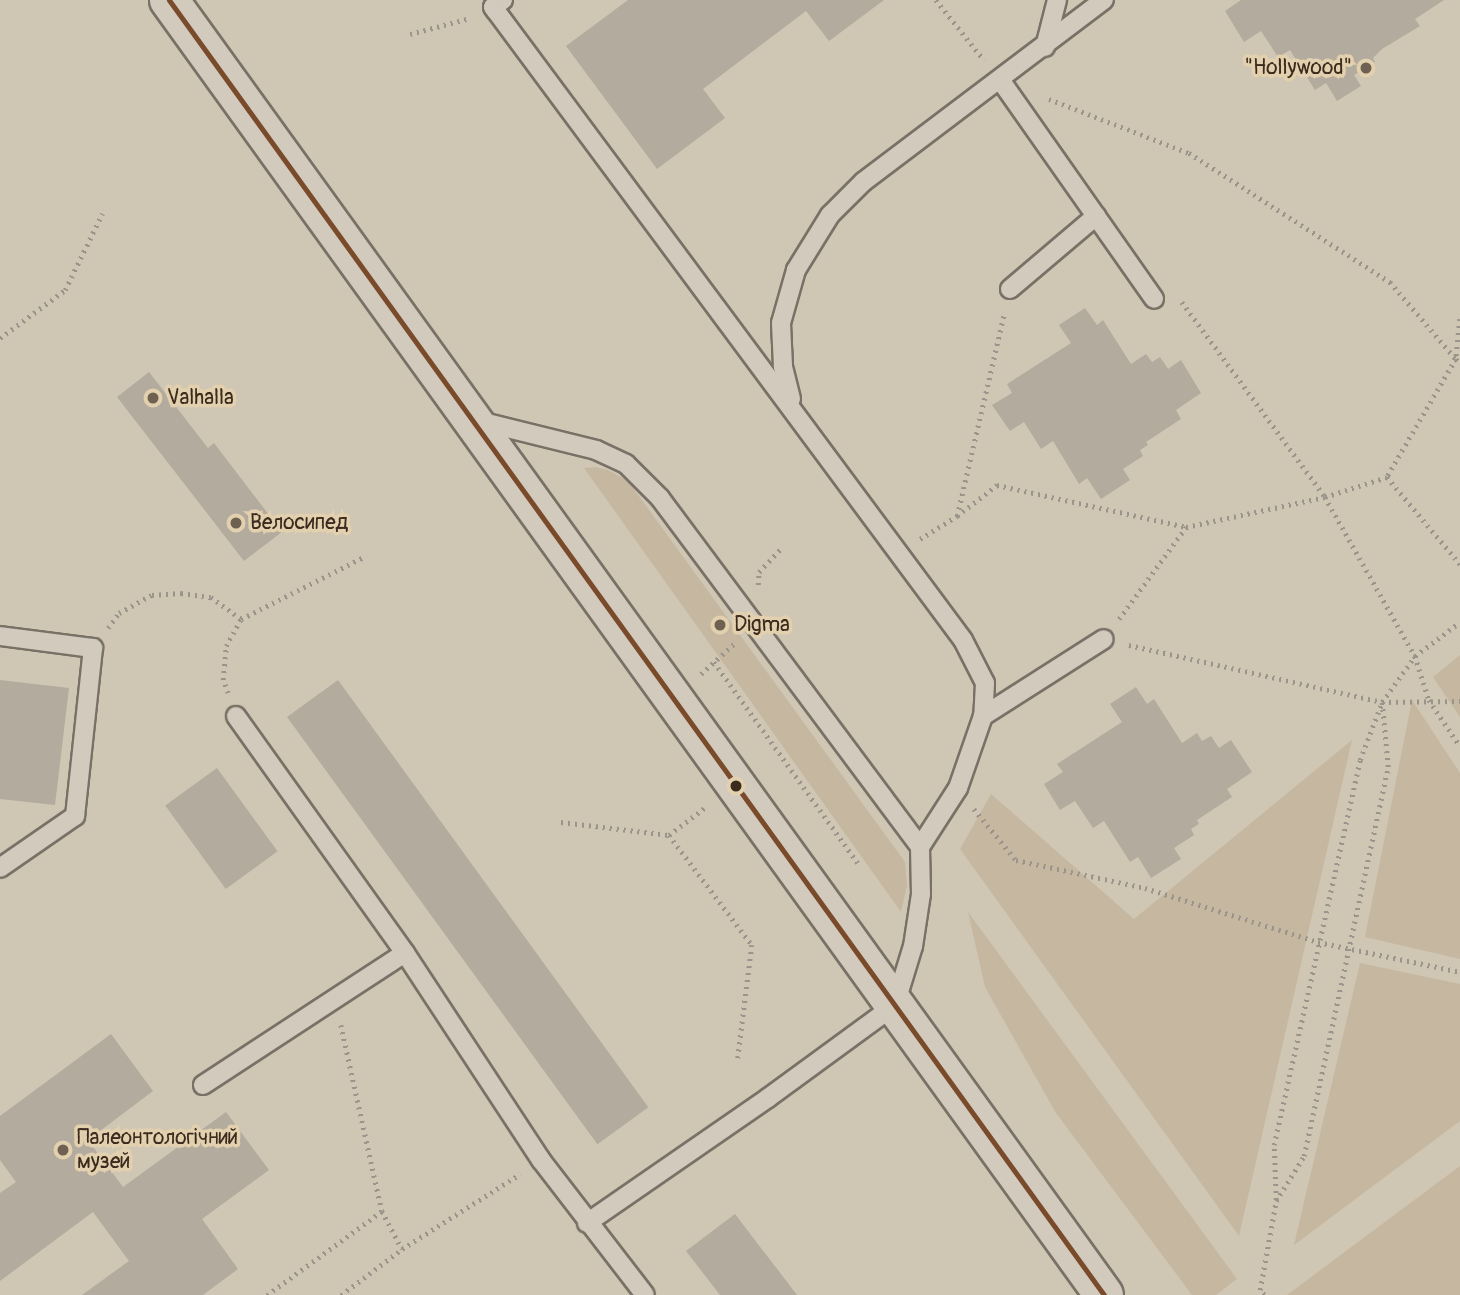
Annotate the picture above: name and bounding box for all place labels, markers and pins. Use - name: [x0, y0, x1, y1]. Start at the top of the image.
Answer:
- place label: "Hollywood": [1244, 55, 1352, 81]
- marker: "Hollywood": [1358, 60, 1374, 76]
- place label: Valhalla: [167, 385, 234, 411]
- marker: Valhalla: [145, 390, 161, 406]
- place label: Велосипед: [250, 510, 348, 536]
- marker: Велосипед: [228, 515, 244, 531]
- place label: Digma: [734, 612, 790, 638]
- marker: Digma: [712, 617, 728, 633]
- unlabelled marker: [729, 779, 743, 793]
- place label: Палеонтологічний музей: [77, 1125, 238, 1175]
- marker: Палеонтологічний музей: [55, 1142, 71, 1158]

